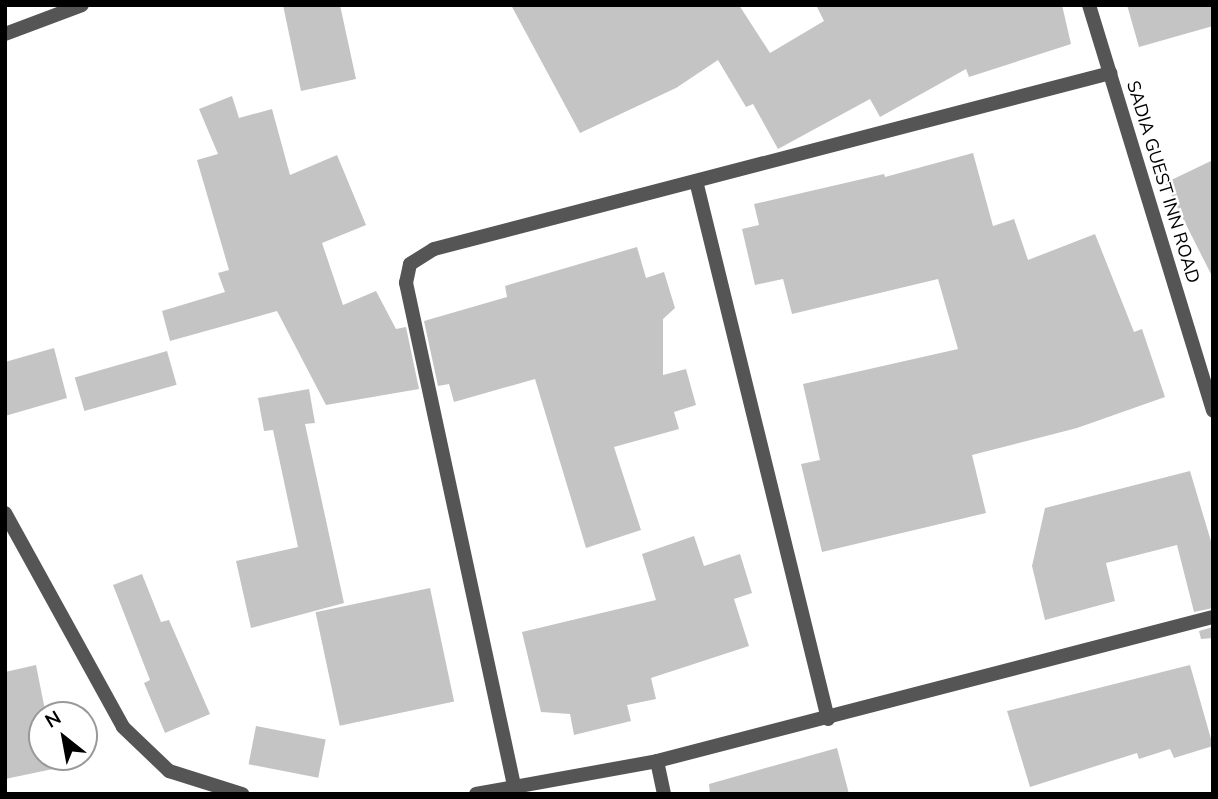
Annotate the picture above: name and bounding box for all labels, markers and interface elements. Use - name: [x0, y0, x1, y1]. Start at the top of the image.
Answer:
- street label: SADIA GUEST INN ROAD: [1122, 78, 1204, 286]
- north arrow: [28, 701, 98, 771]
- text: N: [40, 705, 66, 735]

